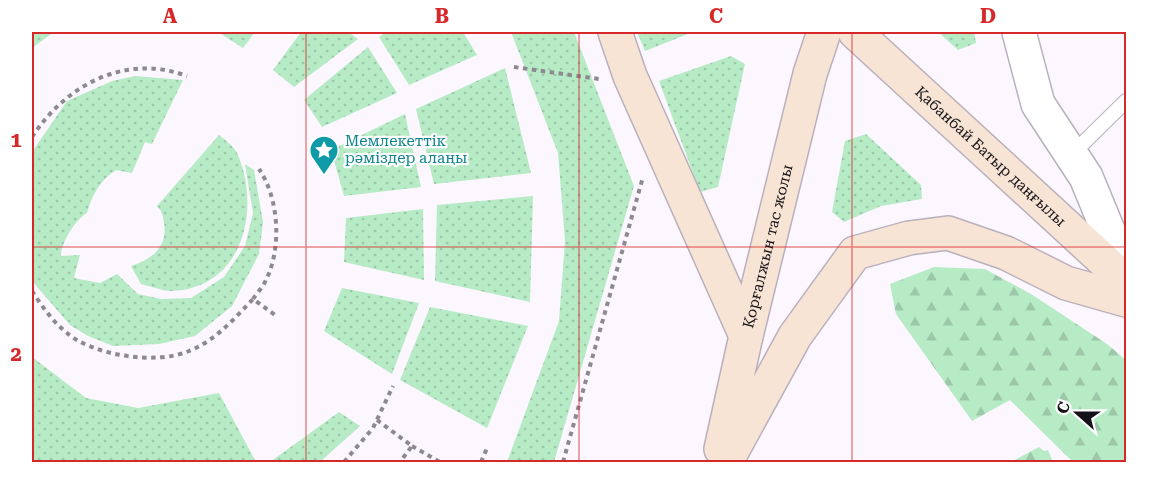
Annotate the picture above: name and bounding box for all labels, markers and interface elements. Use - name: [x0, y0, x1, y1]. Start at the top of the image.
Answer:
- text: A: [163, 4, 178, 28]
- text: B: [435, 4, 449, 28]
- text: C: [709, 4, 723, 28]
- text: D: [980, 4, 996, 28]
- street label: Қабанбай Батыр даңғылы: [911, 83, 1070, 230]
- text: 1: [10, 128, 22, 152]
- place label: Мемлекеттік рәміздер алаңы: [345, 132, 467, 167]
- place icon: Мемлекеттік рәміздер алаңы: [308, 134, 340, 176]
- street label: Қорғалжын тас жолы: [739, 163, 797, 330]
- text: 2: [10, 342, 22, 366]
- north arrow: [1047, 383, 1107, 443]
- text: С: [1053, 399, 1074, 416]

